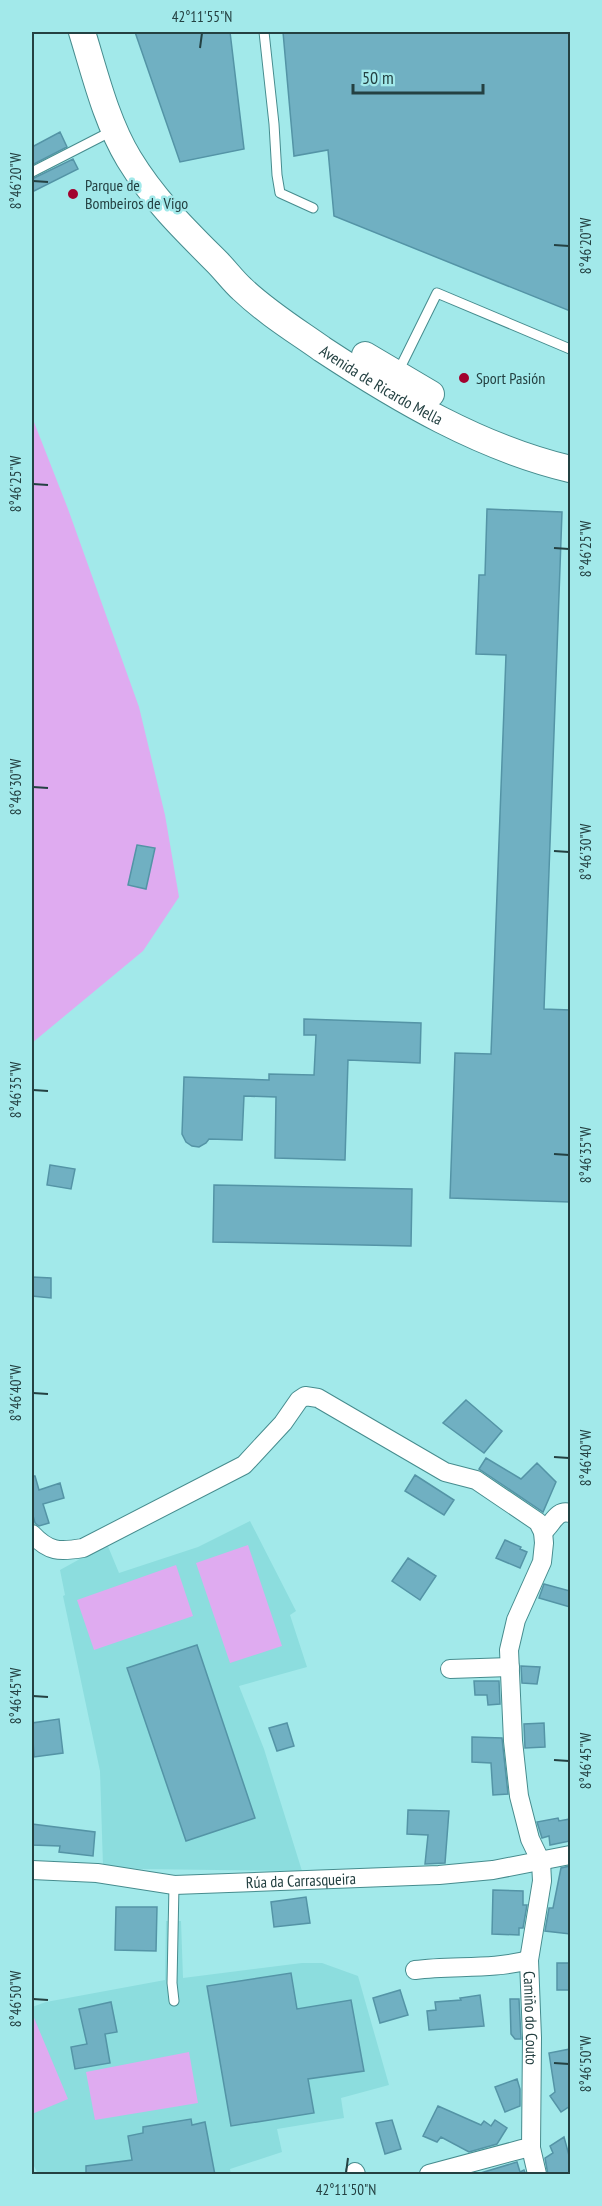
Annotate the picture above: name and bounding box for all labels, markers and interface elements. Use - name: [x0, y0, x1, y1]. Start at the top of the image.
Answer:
- text: 42°11'55"N: [172, 7, 232, 26]
- scale bar: [353, 57, 484, 95]
- text: 50 m: [362, 66, 394, 89]
- text: 8°46'20"W: [6, 153, 25, 209]
- place label: Parque de Bombeiros de Vigo: [85, 175, 188, 213]
- marker: Parque de Bombeiros de Vigo: [66, 187, 80, 201]
- text: 8°46'20"W: [576, 218, 595, 274]
- street label: Avenida de Ricardo Mella: [316, 340, 446, 429]
- place label: Sport Pasión: [476, 368, 545, 388]
- marker: Sport Pasión: [457, 371, 471, 385]
- text: 8°46'25"W: [6, 456, 25, 512]
- text: 8°46'25"W: [576, 521, 595, 577]
- text: 8°46'30"W: [6, 759, 25, 815]
- text: 8°46'30"W: [576, 824, 595, 880]
- text: 8°46'35"W: [6, 1062, 25, 1118]
- text: 8°46'35"W: [576, 1127, 595, 1183]
- text: 8°46'40"W: [6, 1365, 25, 1421]
- text: 8°46'40"W: [576, 1430, 595, 1486]
- text: 8°46'45"W: [6, 1668, 25, 1724]
- text: 8°46'45"W: [576, 1733, 595, 1789]
- street label: Rúa da Carrasqueira: [246, 1868, 356, 1892]
- text: 8°46'50"W: [6, 1971, 25, 2027]
- street label: Camiño do Couto: [519, 1971, 542, 2065]
- text: 8°46'50"W: [576, 2036, 595, 2092]
- text: 42°11'50"N: [316, 2180, 376, 2199]

